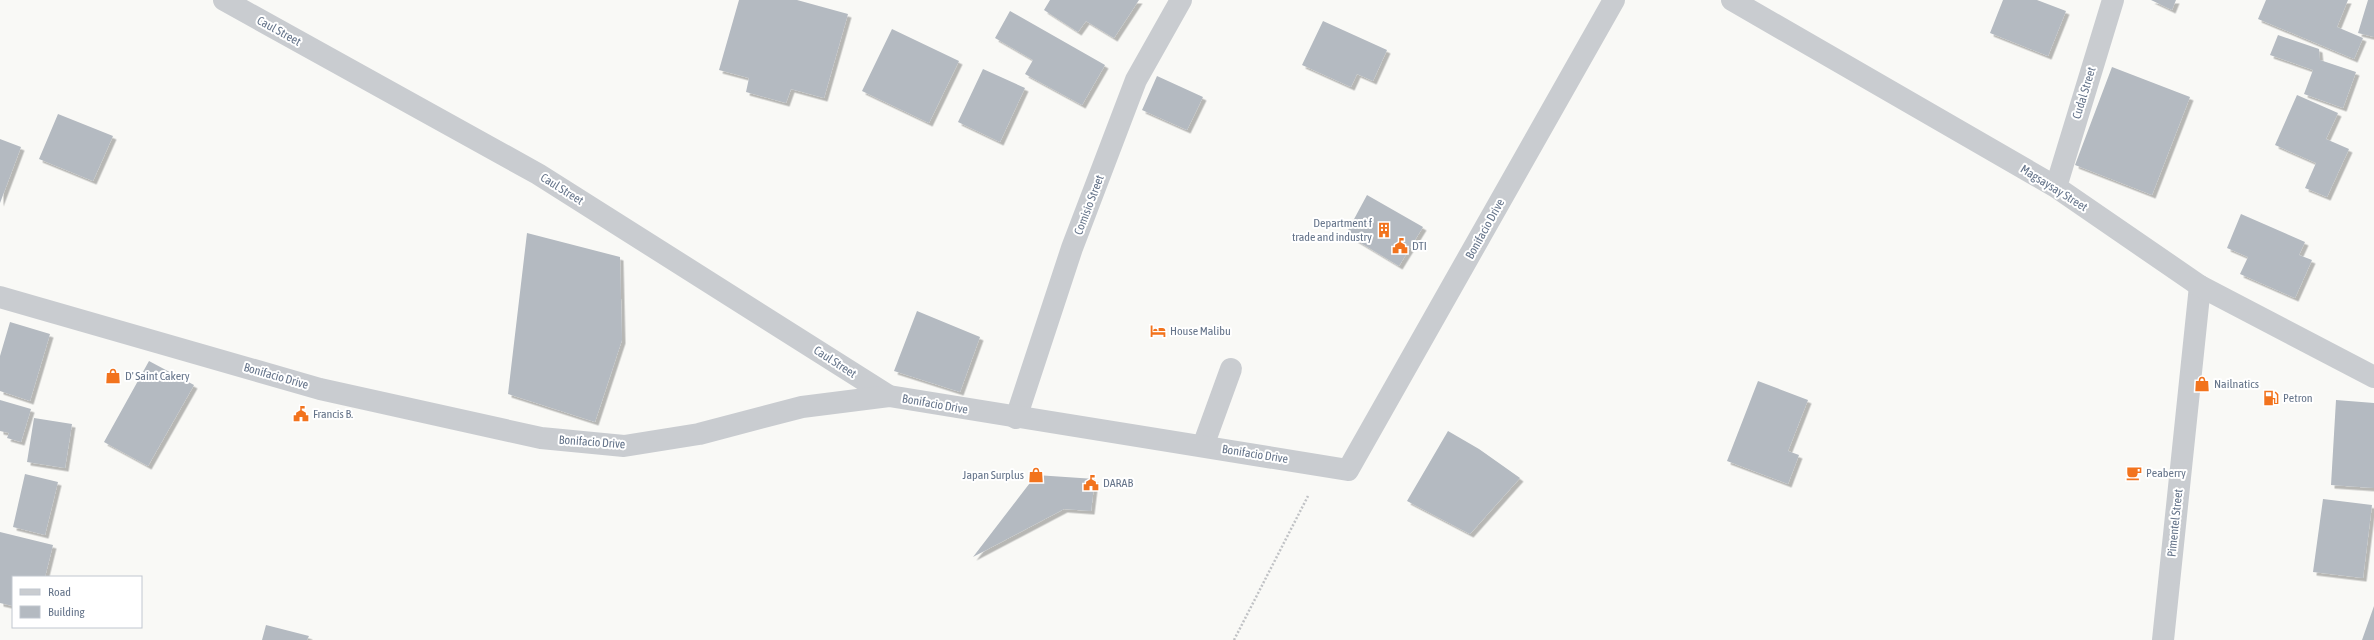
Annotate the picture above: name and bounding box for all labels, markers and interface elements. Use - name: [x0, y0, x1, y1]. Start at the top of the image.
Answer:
- street label: Caul Street: [255, 13, 304, 49]
- street label: Cudal Street: [2069, 65, 2099, 121]
- street label: Magsaysay Street: [2018, 162, 2091, 214]
- street label: Caul Street: [538, 170, 586, 208]
- street label: Comisio Street: [1071, 173, 1107, 237]
- street label: Bonifacio Drive: [1463, 196, 1507, 262]
- place label: Department f trade and industry: [1292, 216, 1373, 244]
- building icon: Department f trade and industry: [1375, 221, 1393, 239]
- public building icon: DTI: [1391, 237, 1409, 255]
- place label: DTI: [1412, 239, 1427, 253]
- hotel icon: House Malibu: [1149, 322, 1167, 340]
- place label: House Malibu: [1170, 324, 1231, 338]
- street label: Caul Street: [811, 343, 859, 381]
- street label: Bonifacio Drive: [242, 360, 310, 392]
- shop icon: D' Saint Cakery: [104, 367, 122, 385]
- place label: D' Saint Cakery: [125, 369, 190, 383]
- shop icon: Nailnatics: [2193, 375, 2211, 393]
- place label: Nailnatics: [2214, 377, 2259, 391]
- fuel station icon: Petron: [2262, 389, 2280, 407]
- street label: Bonifacio Drive: [901, 391, 969, 417]
- place label: Petron: [2283, 391, 2313, 405]
- public building icon: Francis B.: [292, 405, 310, 423]
- place label: Francis B.: [313, 407, 353, 421]
- street label: Bonifacio Drive: [558, 433, 626, 451]
- street label: Bonifacio Drive: [1221, 442, 1289, 466]
- cafe icon: Peaberry: [2125, 464, 2143, 482]
- shop icon: Japan Surplus: [1027, 466, 1045, 484]
- place label: Peaberry: [2146, 466, 2186, 480]
- place label: Japan Surplus: [963, 468, 1024, 482]
- public building icon: DARAB: [1082, 474, 1100, 492]
- place label: DARAB: [1103, 476, 1133, 490]
- street label: Pimentel Street: [2164, 488, 2186, 558]
- legend: [12, 576, 142, 628]
- text: Road: [48, 585, 71, 599]
- text: Building: [48, 605, 86, 619]

